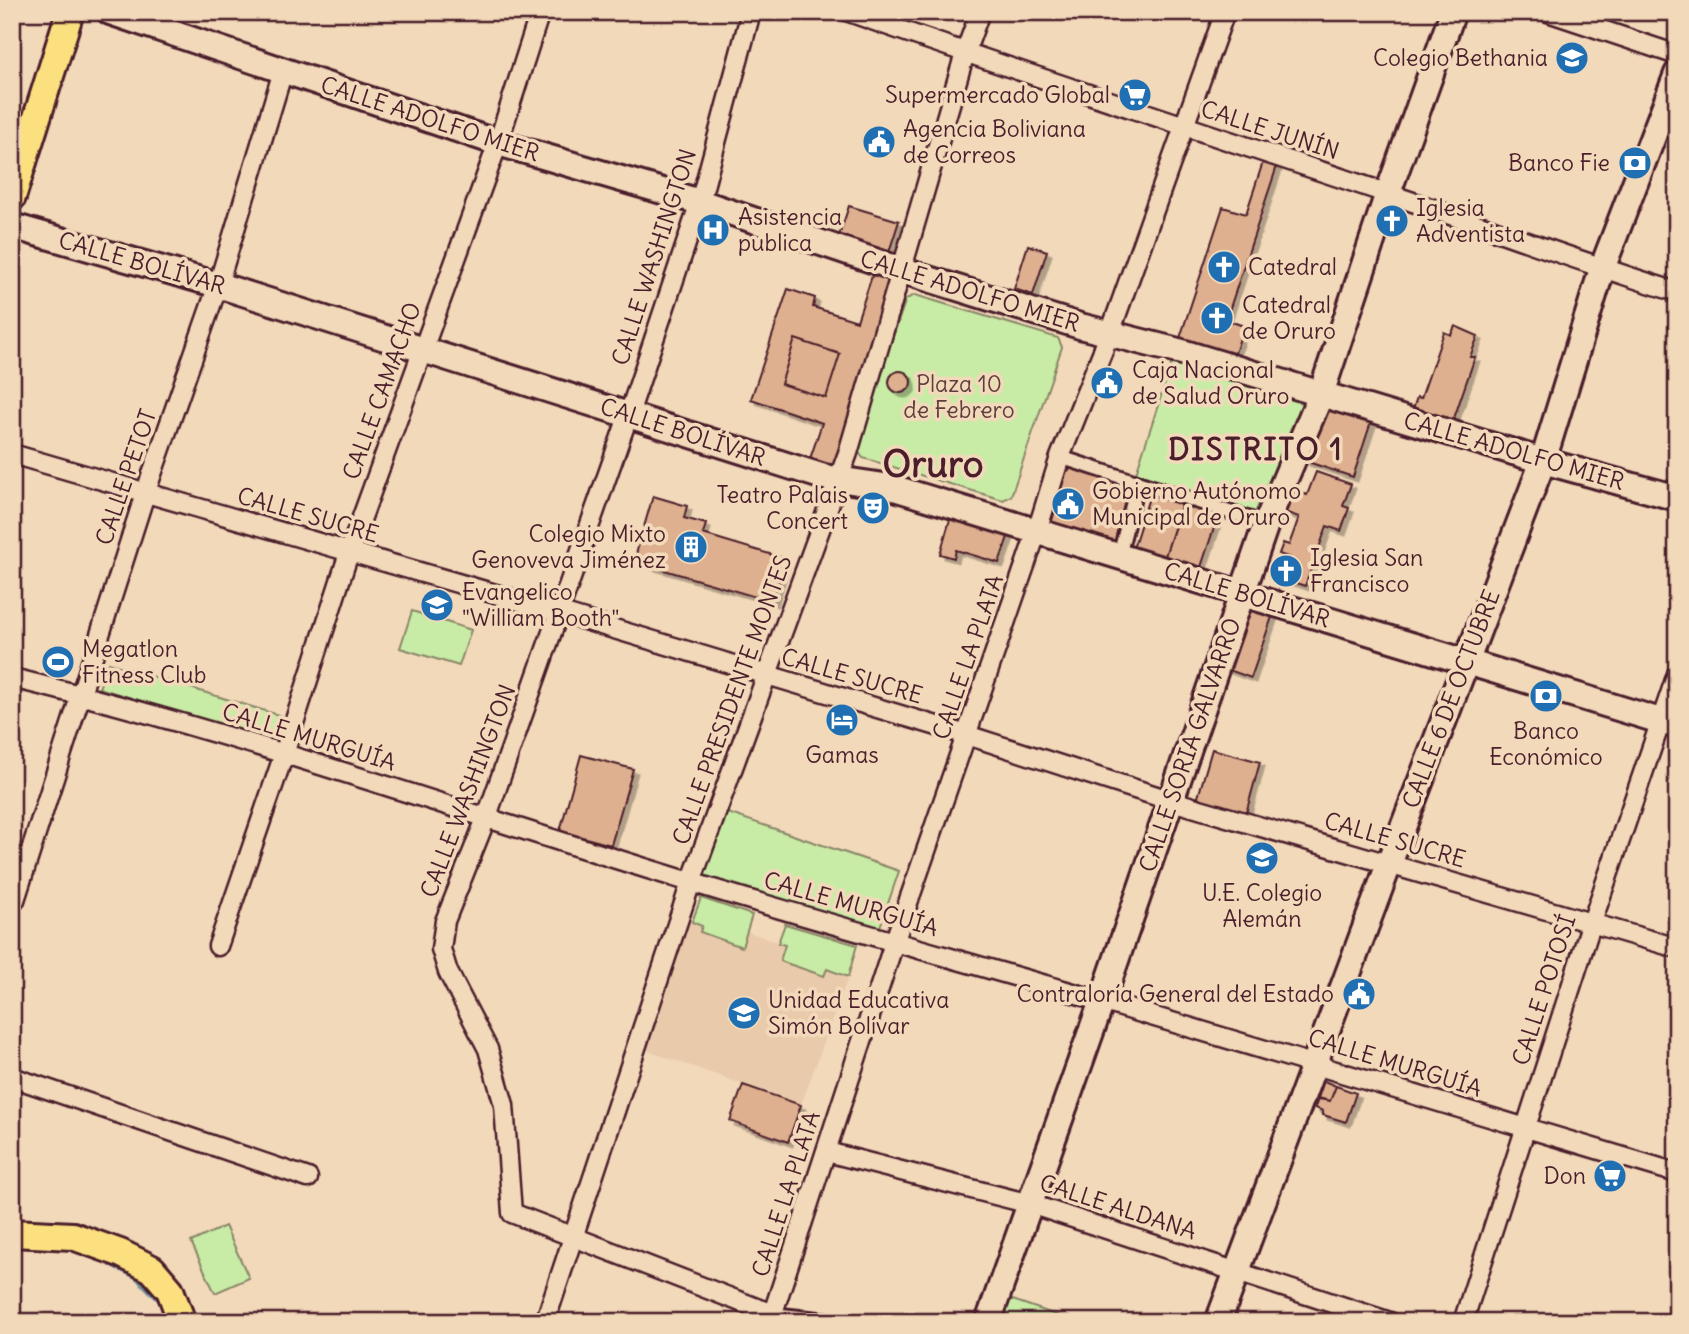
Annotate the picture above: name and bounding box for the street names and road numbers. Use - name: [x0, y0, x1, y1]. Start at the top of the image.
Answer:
- street label: CALLE ADOLFO MIER: [317, 69, 543, 168]
- street label: CALLE JUNÍN: [1197, 94, 1343, 165]
- street label: CALLE WASHINGTON: [605, 145, 702, 369]
- street label: CALLE BOLÍVAR: [55, 225, 229, 300]
- street label: CALLE ADOLFO MIER: [857, 243, 1084, 338]
- street label: CALLE CAMACHO: [336, 298, 427, 483]
- street label: CALLE BOLÍVAR: [597, 391, 770, 472]
- street label: CALLE PETOT: [89, 405, 162, 549]
- street label: CALLE ADOLFO MIER: [1400, 405, 1628, 496]
- street label: CALLE SUCRE: [234, 480, 382, 549]
- street label: CALLE PRESIDENTE MONTES: [666, 551, 797, 848]
- street label: CALLE BOLÍVAR: [1160, 555, 1334, 634]
- street label: CALLE LA PLATA: [926, 571, 1009, 743]
- street label: CALLE 6 DE OCTUBRE: [1395, 585, 1506, 812]
- street label: CALLE SORIA GALVARRO: [1132, 614, 1247, 876]
- street label: CALLE SUCRE: [778, 641, 926, 710]
- street label: CALLE WASHINGTON: [414, 680, 522, 901]
- street label: CALLE MURGUÍA: [219, 696, 399, 777]
- street label: CALLE SUCRE: [1321, 805, 1469, 874]
- street label: CALLE MURGUÍA: [761, 865, 942, 942]
- street label: CALLE POTOSÍ: [1506, 911, 1582, 1069]
- street label: CALLE MURGUÍA: [1305, 1022, 1485, 1103]
- street label: CALLE LA PLATA: [745, 1107, 826, 1280]
- street label: CALLE ALDANA: [1036, 1168, 1200, 1245]

